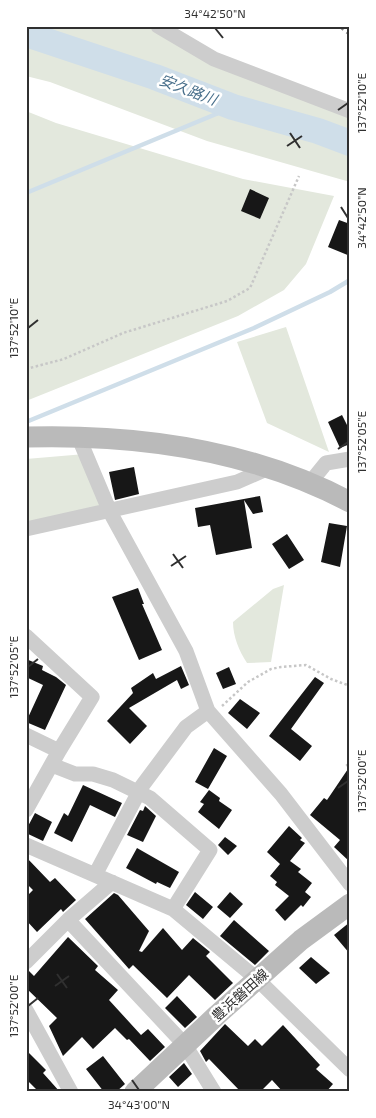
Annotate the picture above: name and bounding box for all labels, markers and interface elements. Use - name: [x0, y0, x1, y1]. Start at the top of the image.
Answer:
- text: 34°42'50"N: [184, 6, 246, 20]
- water label: 安久路川: [157, 70, 221, 109]
- text: 137°52'10"E: [354, 72, 368, 133]
- text: 34°42'50"N: [354, 187, 368, 249]
- text: 137°52'10"E: [6, 297, 20, 358]
- text: 137°52'05"E: [354, 411, 368, 473]
- text: 137°52'05"E: [6, 636, 20, 698]
- text: 137°52'00"E: [354, 749, 368, 813]
- street label: 豊浜磐田線: [208, 965, 271, 1024]
- text: 137°52'00"E: [6, 974, 20, 1038]
- text: 34°43'00"N: [108, 1097, 170, 1111]

